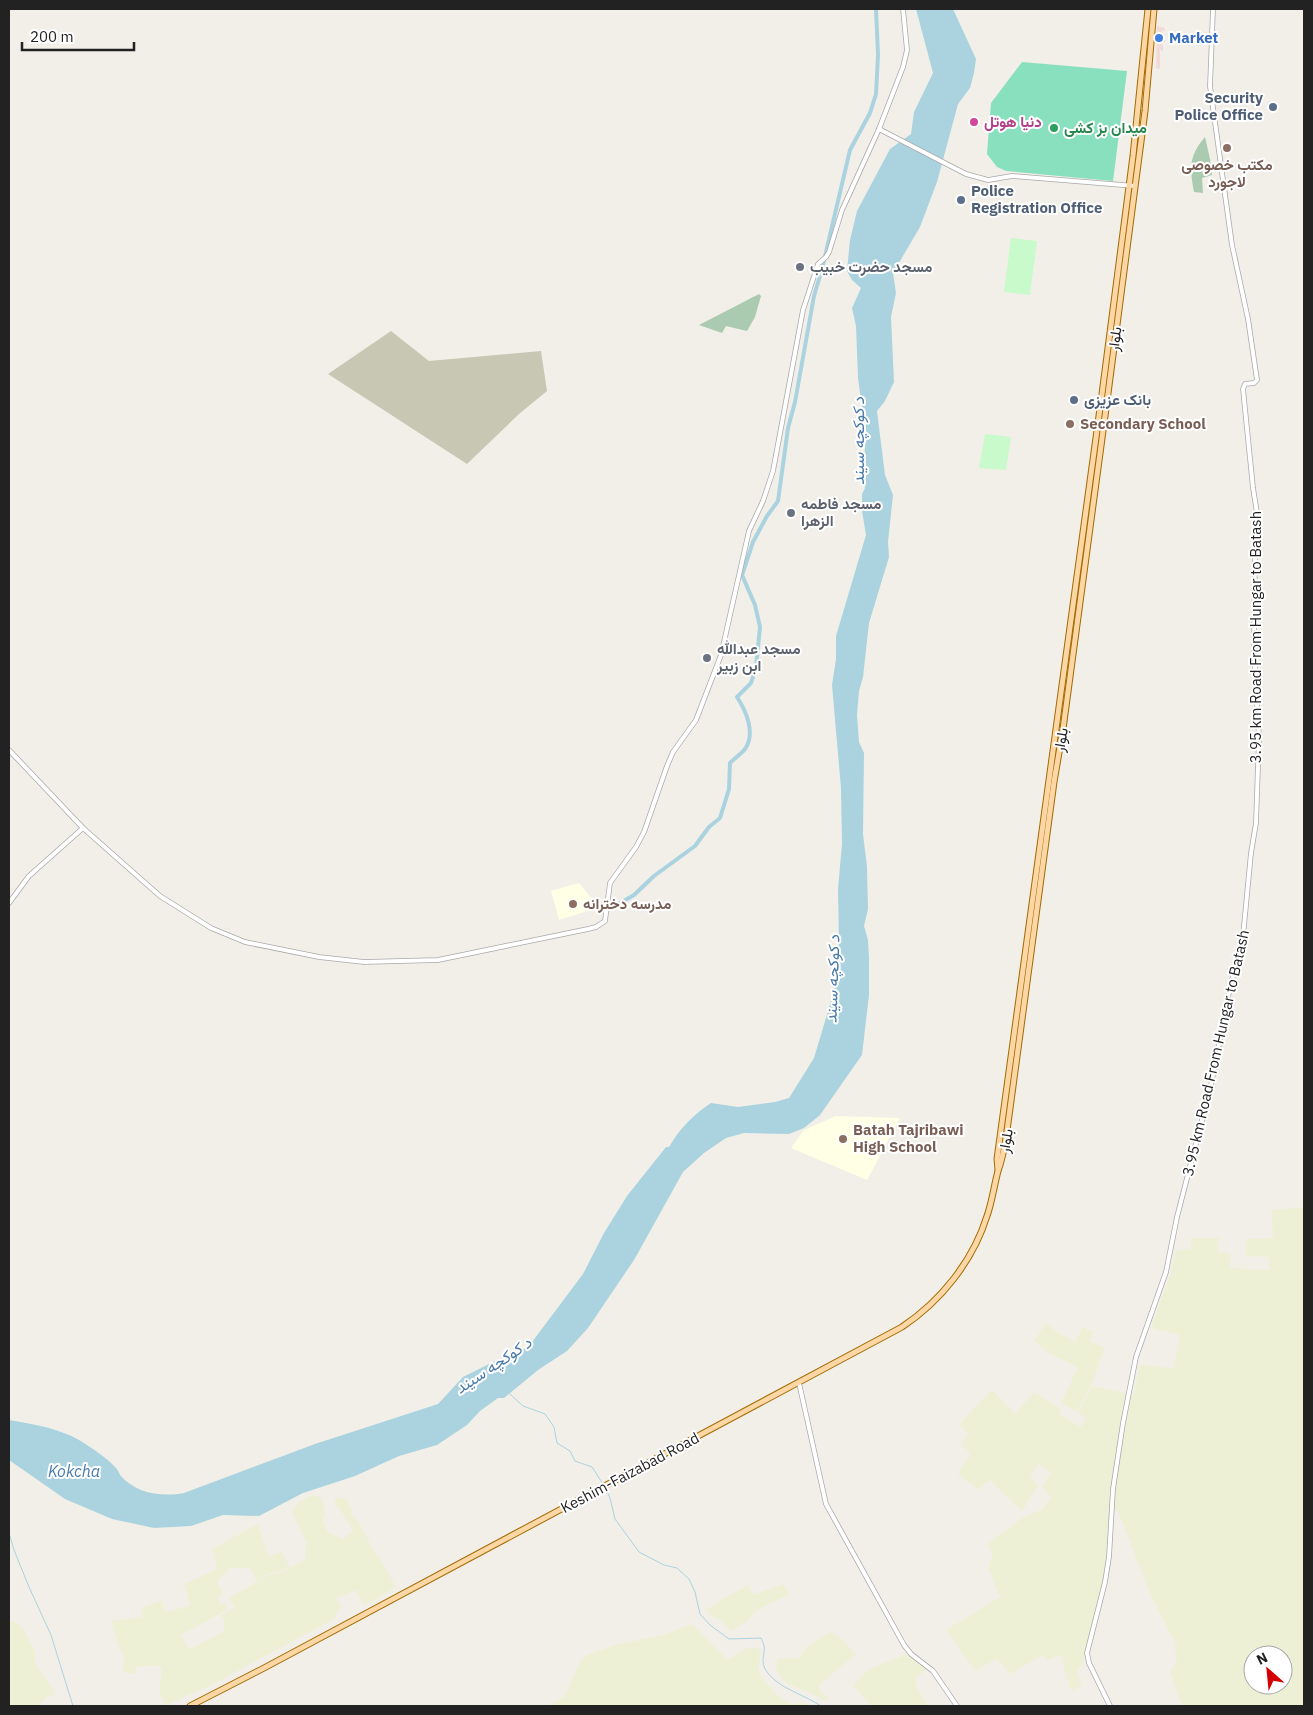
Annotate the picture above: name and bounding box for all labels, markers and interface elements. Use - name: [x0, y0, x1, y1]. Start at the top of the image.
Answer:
- scale bar: [22, 20, 135, 52]
- text: 200 m: [30, 27, 74, 46]
- place label: Market: [1169, 28, 1219, 47]
- marker: Market: [1153, 32, 1165, 44]
- place label: Security Police Office: [1175, 88, 1263, 124]
- marker: Security Police Office: [1267, 101, 1279, 113]
- place label: دنیا هوتل: [984, 112, 1042, 131]
- marker: دنیا هوتل: [968, 116, 980, 128]
- place label: میدان بز کشی: [1064, 118, 1147, 137]
- marker: میدان بز کشی: [1048, 122, 1060, 134]
- marker: مکتب خصوصی لاجورد: [1221, 142, 1233, 154]
- place label: مکتب خصوصی لاجورد: [1181, 155, 1273, 191]
- place label: Police Registration Office: [971, 181, 1102, 217]
- marker: Police Registration Office: [955, 194, 967, 206]
- place label: مسجد حضرت خبیب: [810, 257, 932, 276]
- marker: مسجد حضرت خبیب: [794, 261, 806, 273]
- street label: بلوار: [1103, 326, 1125, 353]
- place label: بانک عزیزی: [1084, 390, 1151, 409]
- marker: بانک عزیزی: [1068, 394, 1080, 406]
- water label: د کوکچه سیند: [848, 397, 870, 485]
- place label: Secondary School: [1080, 414, 1206, 433]
- marker: Secondary School: [1064, 418, 1076, 430]
- place label: مسجد فاطمه الزهرا: [801, 494, 881, 530]
- marker: مسجد فاطمه الزهرا: [785, 507, 797, 519]
- street label: 3.95 km Road From Hungar to Batash: [1246, 511, 1265, 763]
- place label: مسجد عبدالله ابن زبیر: [716, 639, 801, 675]
- marker: مسجد عبدالله ابن زبیر: [701, 652, 713, 664]
- street label: بلوار: [1049, 726, 1072, 754]
- place label: مدرسه دخترانه: [583, 894, 671, 913]
- marker: مدرسه دخترانه: [567, 898, 579, 910]
- street label: 3.95 km Road From Hungar to Batash: [1178, 928, 1253, 1178]
- water label: د کوکچه سیند: [820, 934, 846, 1023]
- place label: Batah Tajribawi High School: [853, 1120, 964, 1156]
- street label: بلوار: [994, 1127, 1017, 1155]
- marker: Batah Tajribawi High School: [837, 1133, 849, 1145]
- water label: د کوکچه سیند: [451, 1332, 536, 1400]
- street label: Keshim-Faizabad Road: [557, 1428, 702, 1517]
- water label: Kokcha: [48, 1461, 100, 1481]
- north arrow: [1243, 1645, 1293, 1695]
- text: N: [1253, 1648, 1271, 1669]

